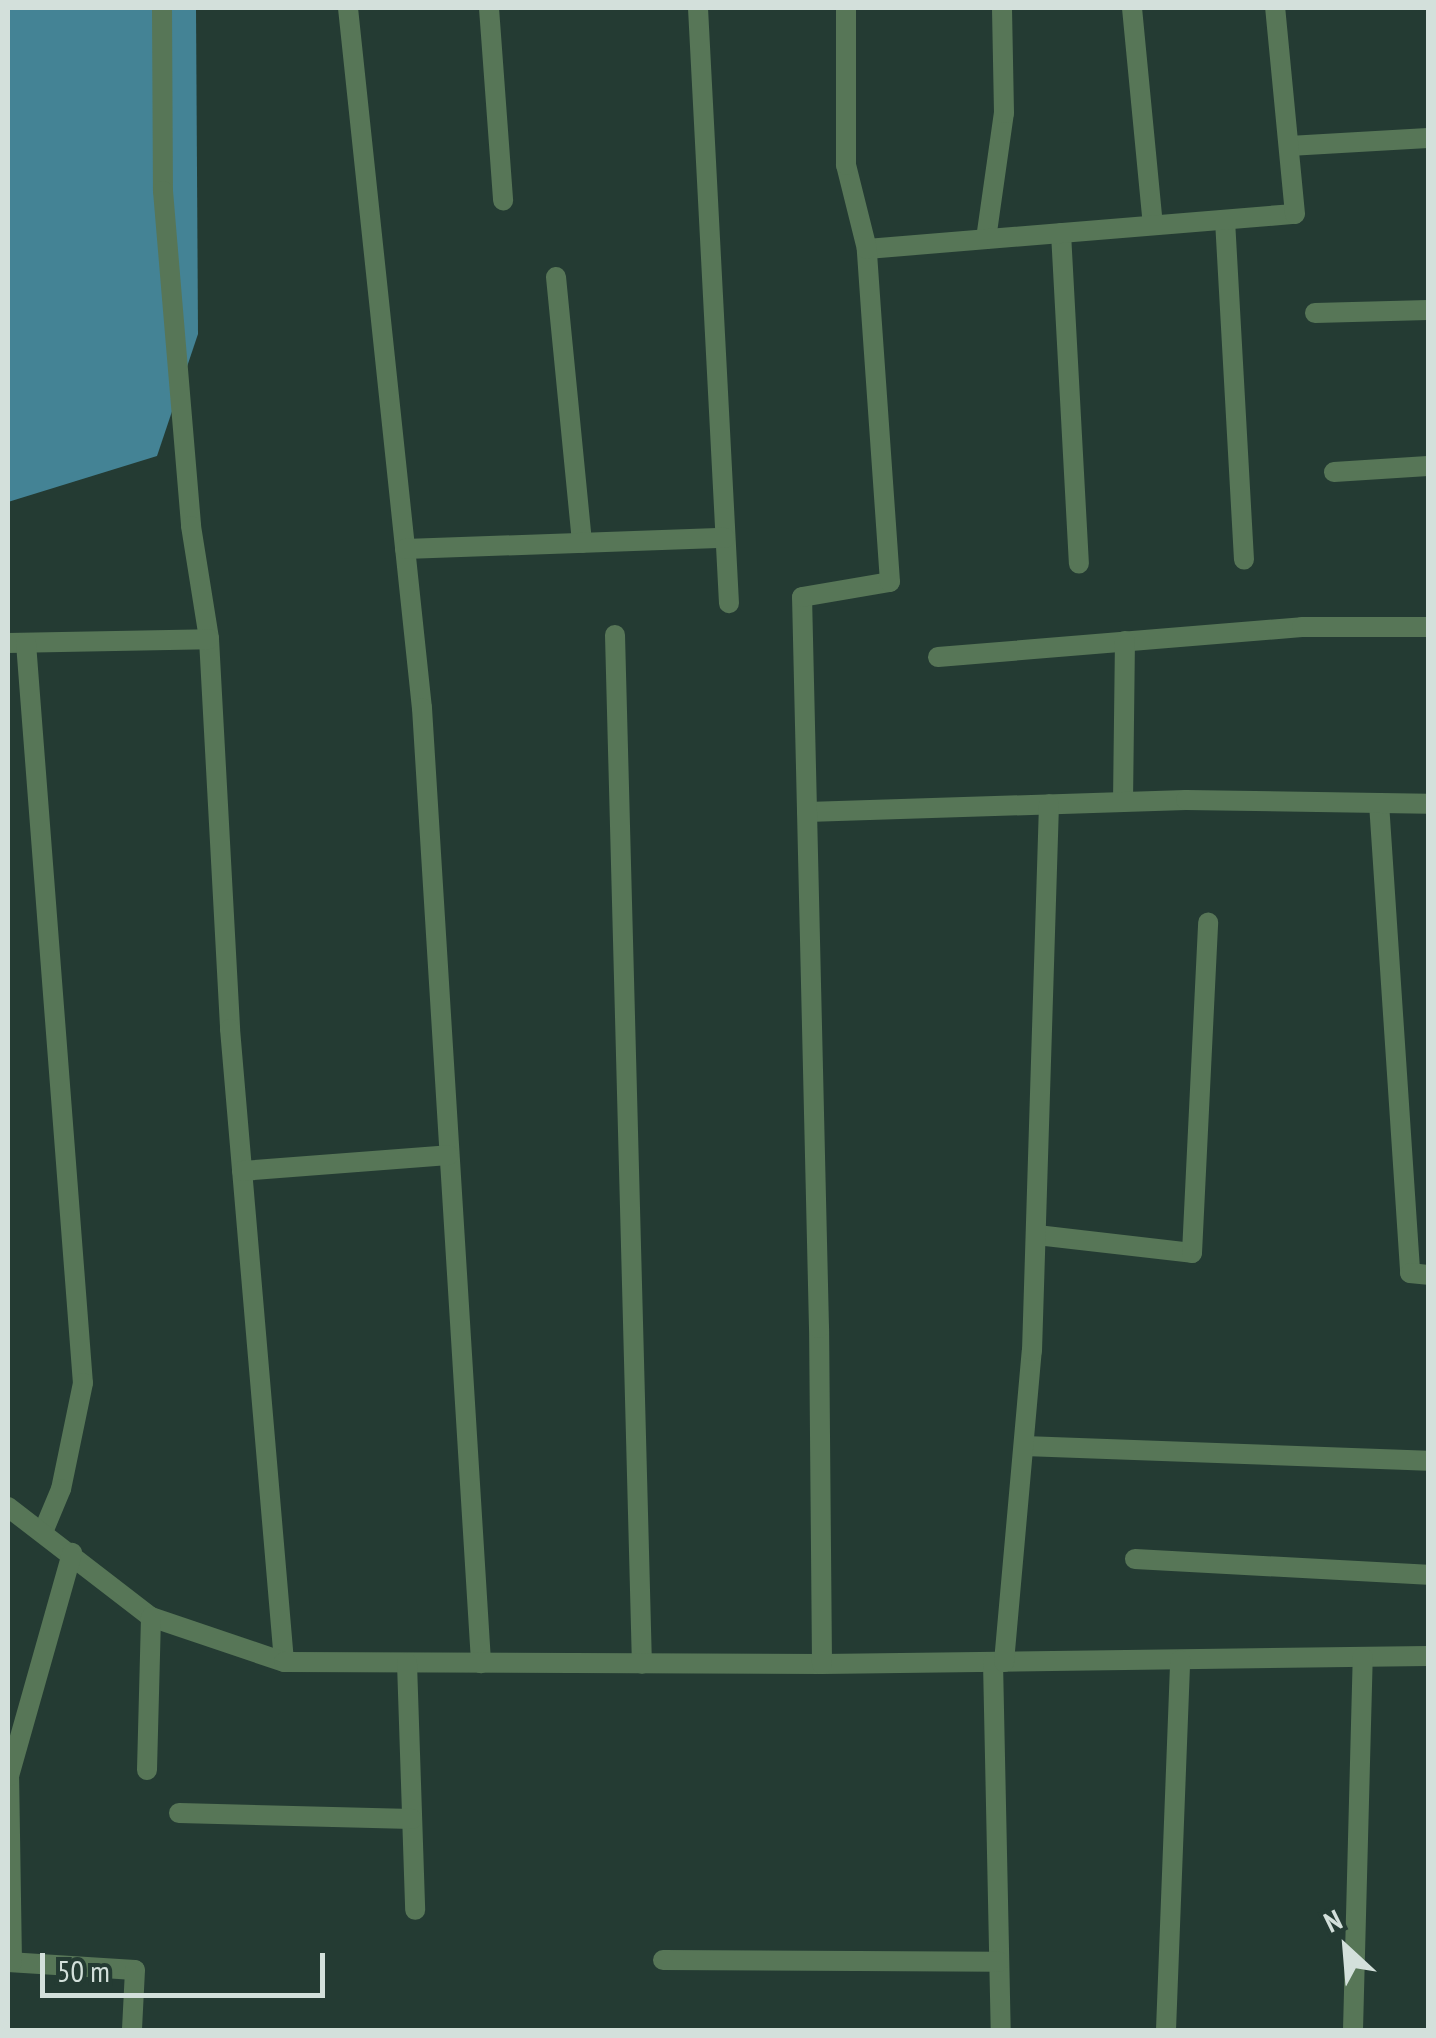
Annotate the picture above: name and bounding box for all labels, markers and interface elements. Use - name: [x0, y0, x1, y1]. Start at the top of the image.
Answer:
- north arrow: [1296, 1898, 1396, 1998]
- text: N: [1318, 1901, 1348, 1941]
- scale bar: [45, 1933, 330, 1995]
- text: 50 m: [57, 1951, 110, 1990]

